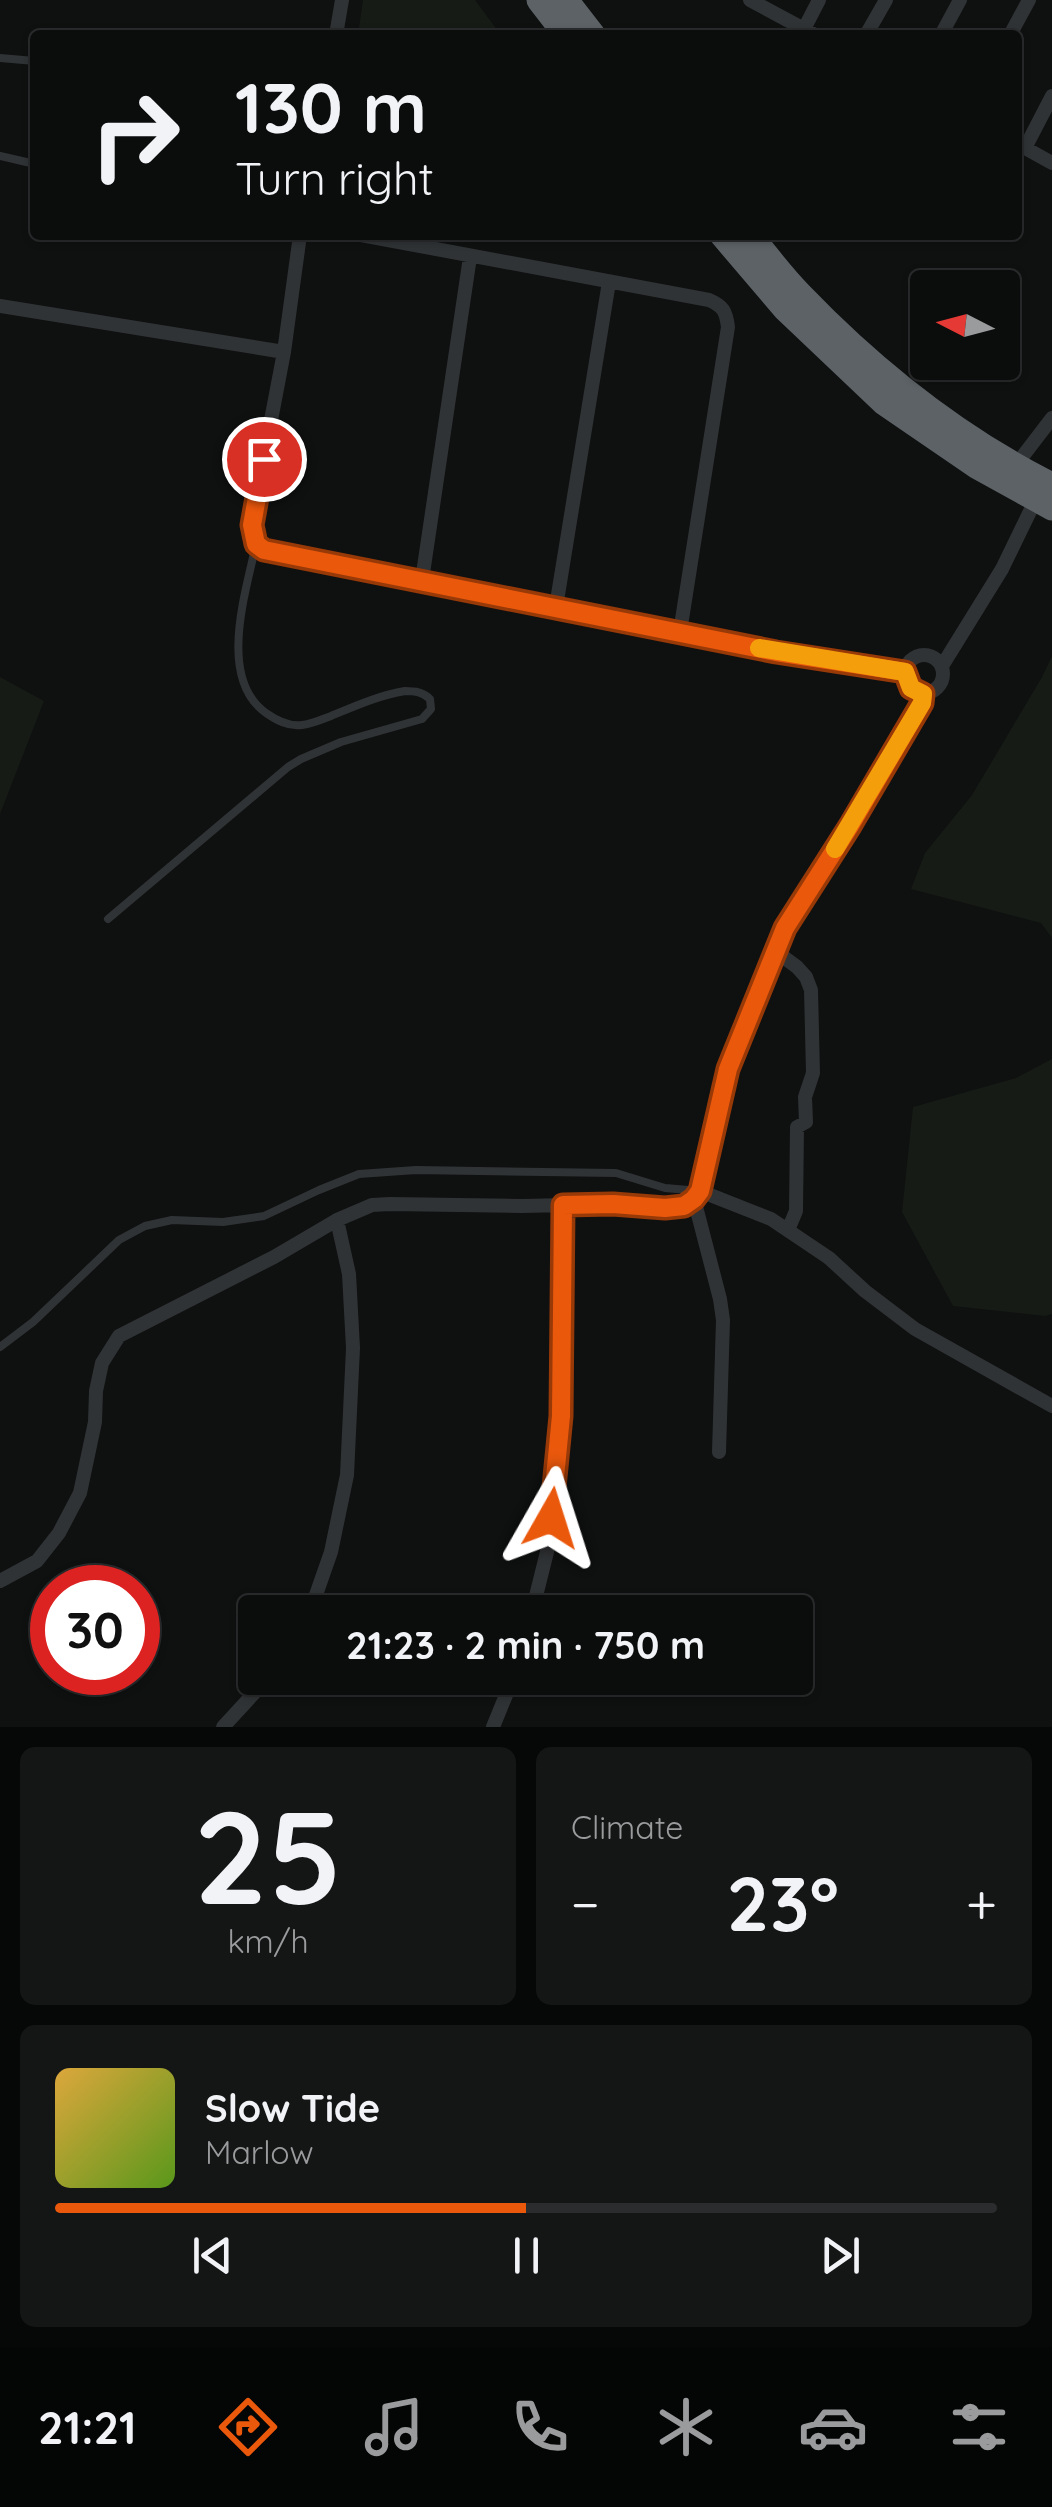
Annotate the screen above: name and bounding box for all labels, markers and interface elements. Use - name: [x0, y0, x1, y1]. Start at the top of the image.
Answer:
- text: 130 m: [235, 63, 427, 151]
- icon: right: [70, 70, 200, 200]
- text: Turn right: [235, 150, 434, 206]
- north arrow: [910, 270, 1020, 380]
- map controls: [910, 270, 1020, 380]
- pin: [222, 417, 307, 502]
- icon: arrive: [237, 432, 292, 487]
- position arrow: [499, 1466, 603, 1570]
- speed limit sign: 30: [30, 1565, 160, 1695]
- text: 21:23 · 2 min · 750 m: [346, 1621, 705, 1669]
- text: 25: [194, 1774, 342, 1937]
- text: Climate: [571, 1807, 683, 1847]
- text: 23°: [727, 1856, 839, 1950]
- text: −: [571, 1869, 600, 1938]
- text: +: [966, 1869, 997, 1938]
- text: km/h: [227, 1921, 309, 1961]
- text: Slow Tide: [205, 2084, 380, 2132]
- text: Marlow: [205, 2132, 314, 2172]
- icon: previous: [185, 2228, 240, 2283]
- icon: pause: [499, 2228, 554, 2283]
- icon: next: [813, 2228, 868, 2283]
- icon: directions: [213, 2392, 283, 2462]
- icon: music: [359, 2392, 429, 2462]
- icon: phone: [505, 2392, 575, 2462]
- icon: climate: [651, 2392, 721, 2462]
- icon: car: [798, 2392, 868, 2462]
- icon: filters: [944, 2392, 1014, 2462]
- text: 21:21: [38, 2399, 137, 2455]

